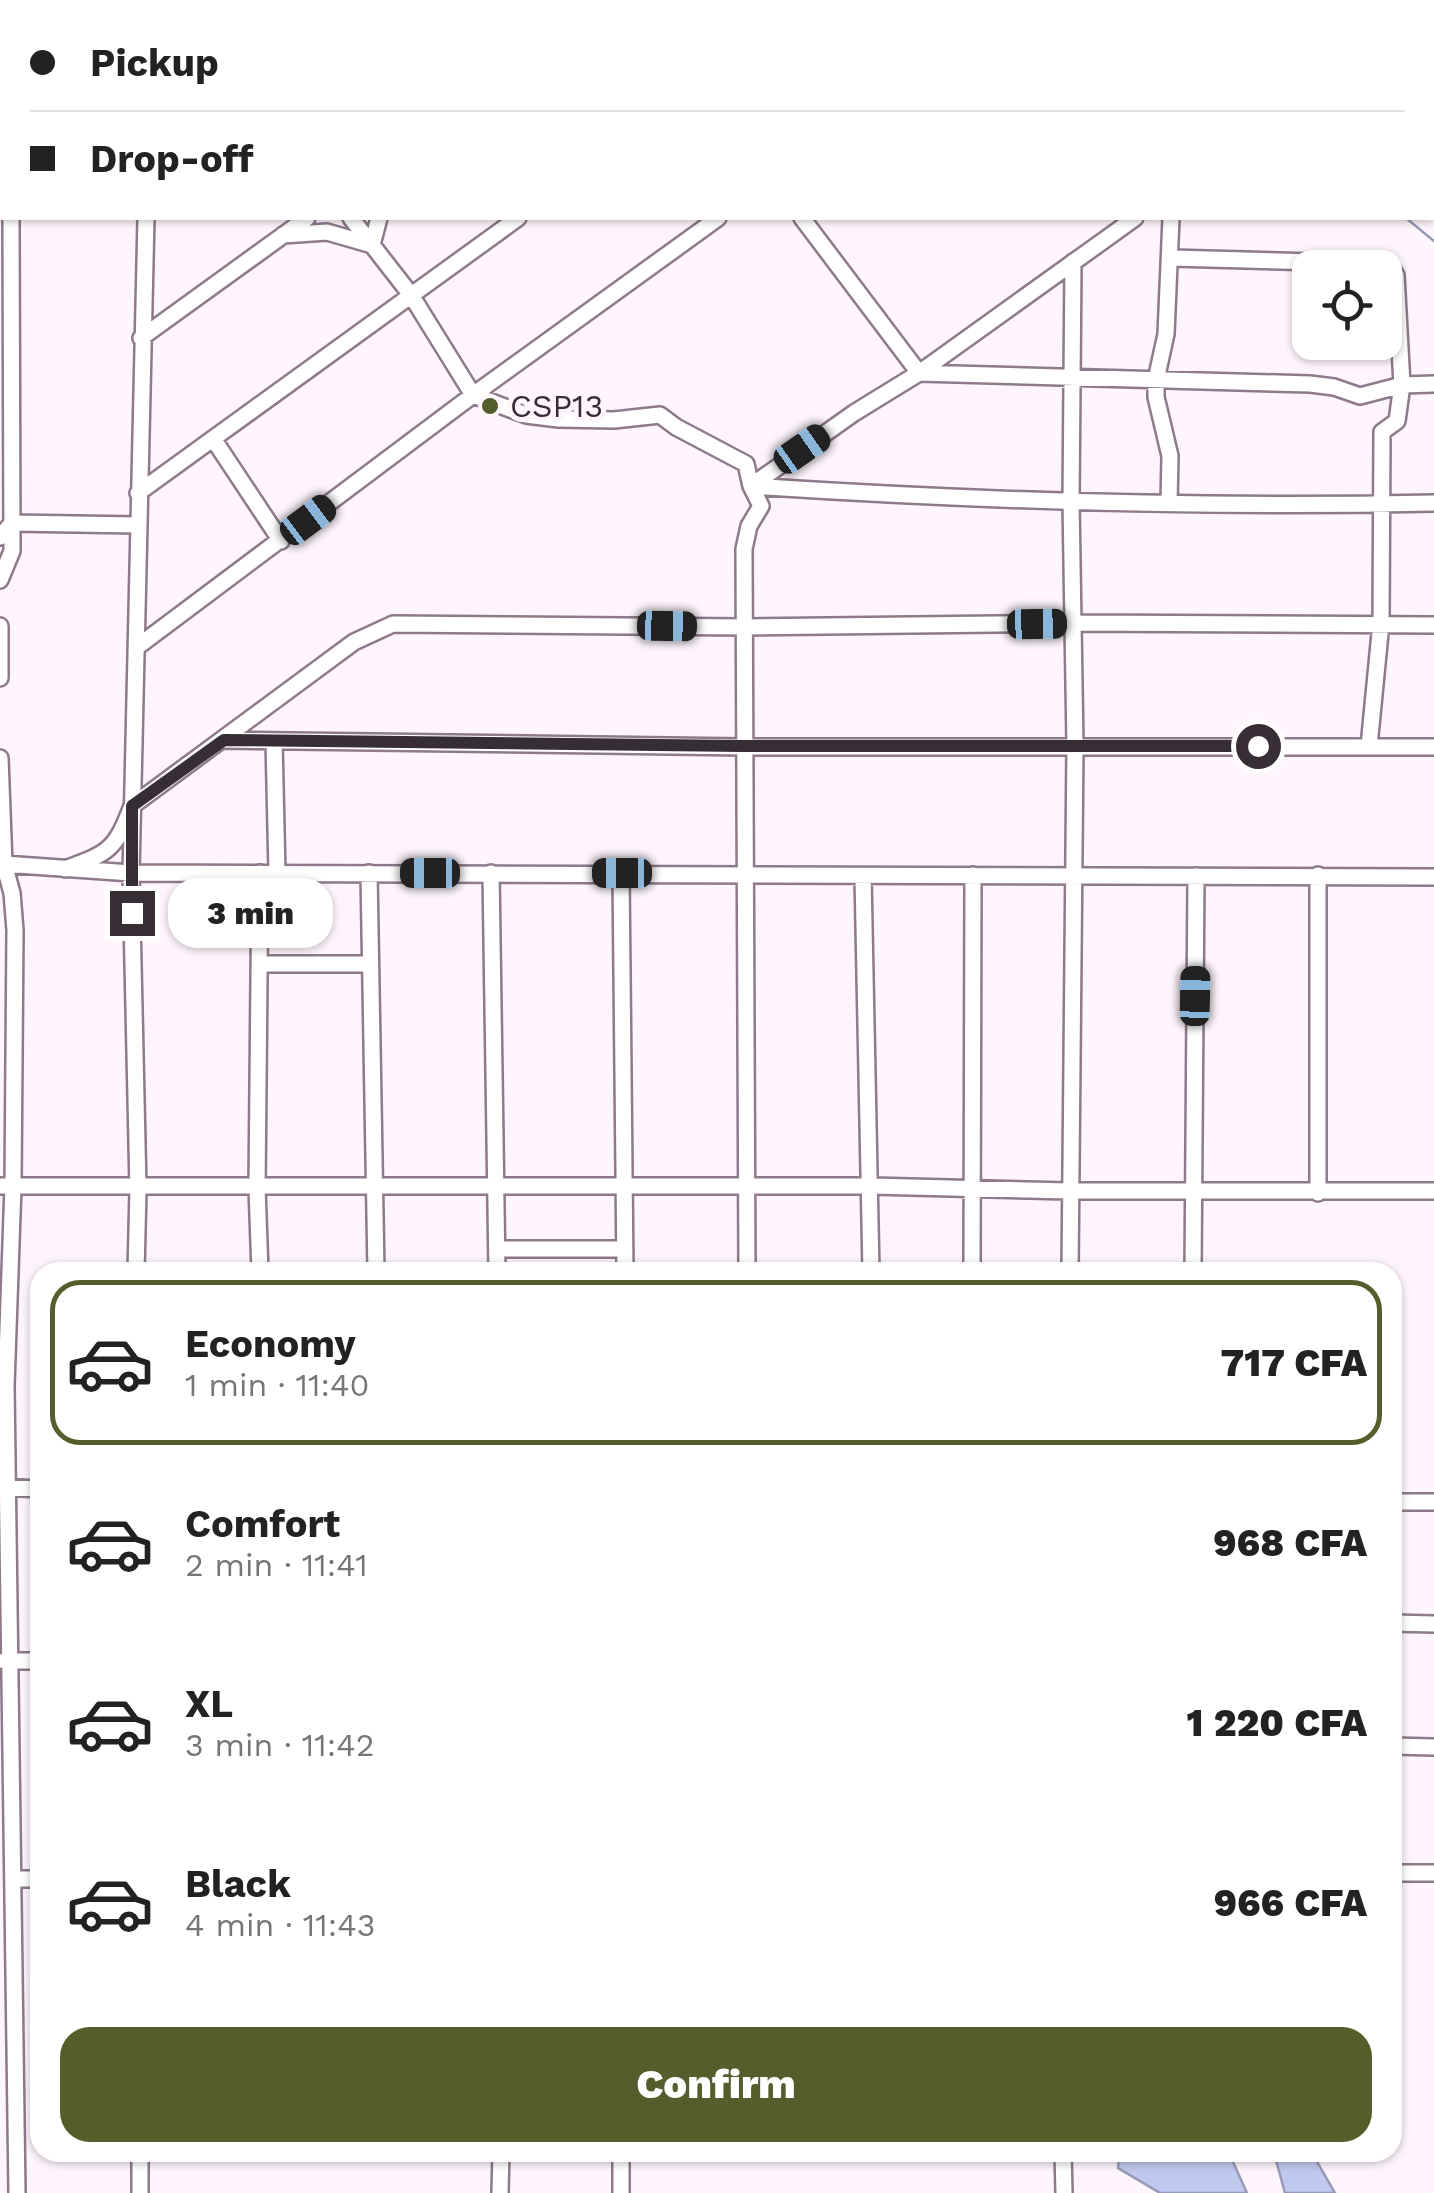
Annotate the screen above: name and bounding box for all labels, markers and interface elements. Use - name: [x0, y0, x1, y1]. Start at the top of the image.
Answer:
- text: Pickup: [90, 41, 219, 85]
- text: Drop-off: [90, 137, 254, 181]
- map controls: [1292, 250, 1402, 360]
- button: locate: [1292, 250, 1402, 360]
- place label: CSP13: [510, 387, 603, 425]
- marker: CSP13: [479, 395, 501, 417]
- car: [769, 420, 835, 478]
- car: [275, 490, 341, 550]
- car: [1007, 608, 1067, 640]
- car: [637, 610, 697, 642]
- route start: [1236, 724, 1281, 769]
- car: [400, 858, 460, 888]
- car: [592, 858, 652, 888]
- callout: 3 min: [167, 878, 332, 948]
- route end: [110, 891, 155, 936]
- text: 3 min: [207, 894, 294, 932]
- car: [1179, 966, 1211, 1026]
- icon: car: [65, 1318, 155, 1408]
- text: Economy: [185, 1322, 356, 1366]
- text: 717 CFA: [1220, 1341, 1367, 1385]
- text: 1 min · 11:40: [185, 1366, 370, 1404]
- icon: car: [65, 1498, 155, 1588]
- text: Comfort: [185, 1502, 340, 1546]
- text: 968 CFA: [1213, 1521, 1367, 1565]
- text: 2 min · 11:41: [185, 1546, 368, 1584]
- icon: car: [65, 1678, 155, 1768]
- text: XL: [185, 1682, 233, 1726]
- text: 1 220 CFA: [1187, 1701, 1367, 1745]
- text: 3 min · 11:42: [185, 1726, 374, 1764]
- icon: car: [65, 1858, 155, 1948]
- text: Black: [185, 1862, 291, 1906]
- text: 966 CFA: [1214, 1881, 1367, 1925]
- text: 4 min · 11:43: [185, 1906, 375, 1944]
- button: Confirm: [60, 2027, 1372, 2142]

